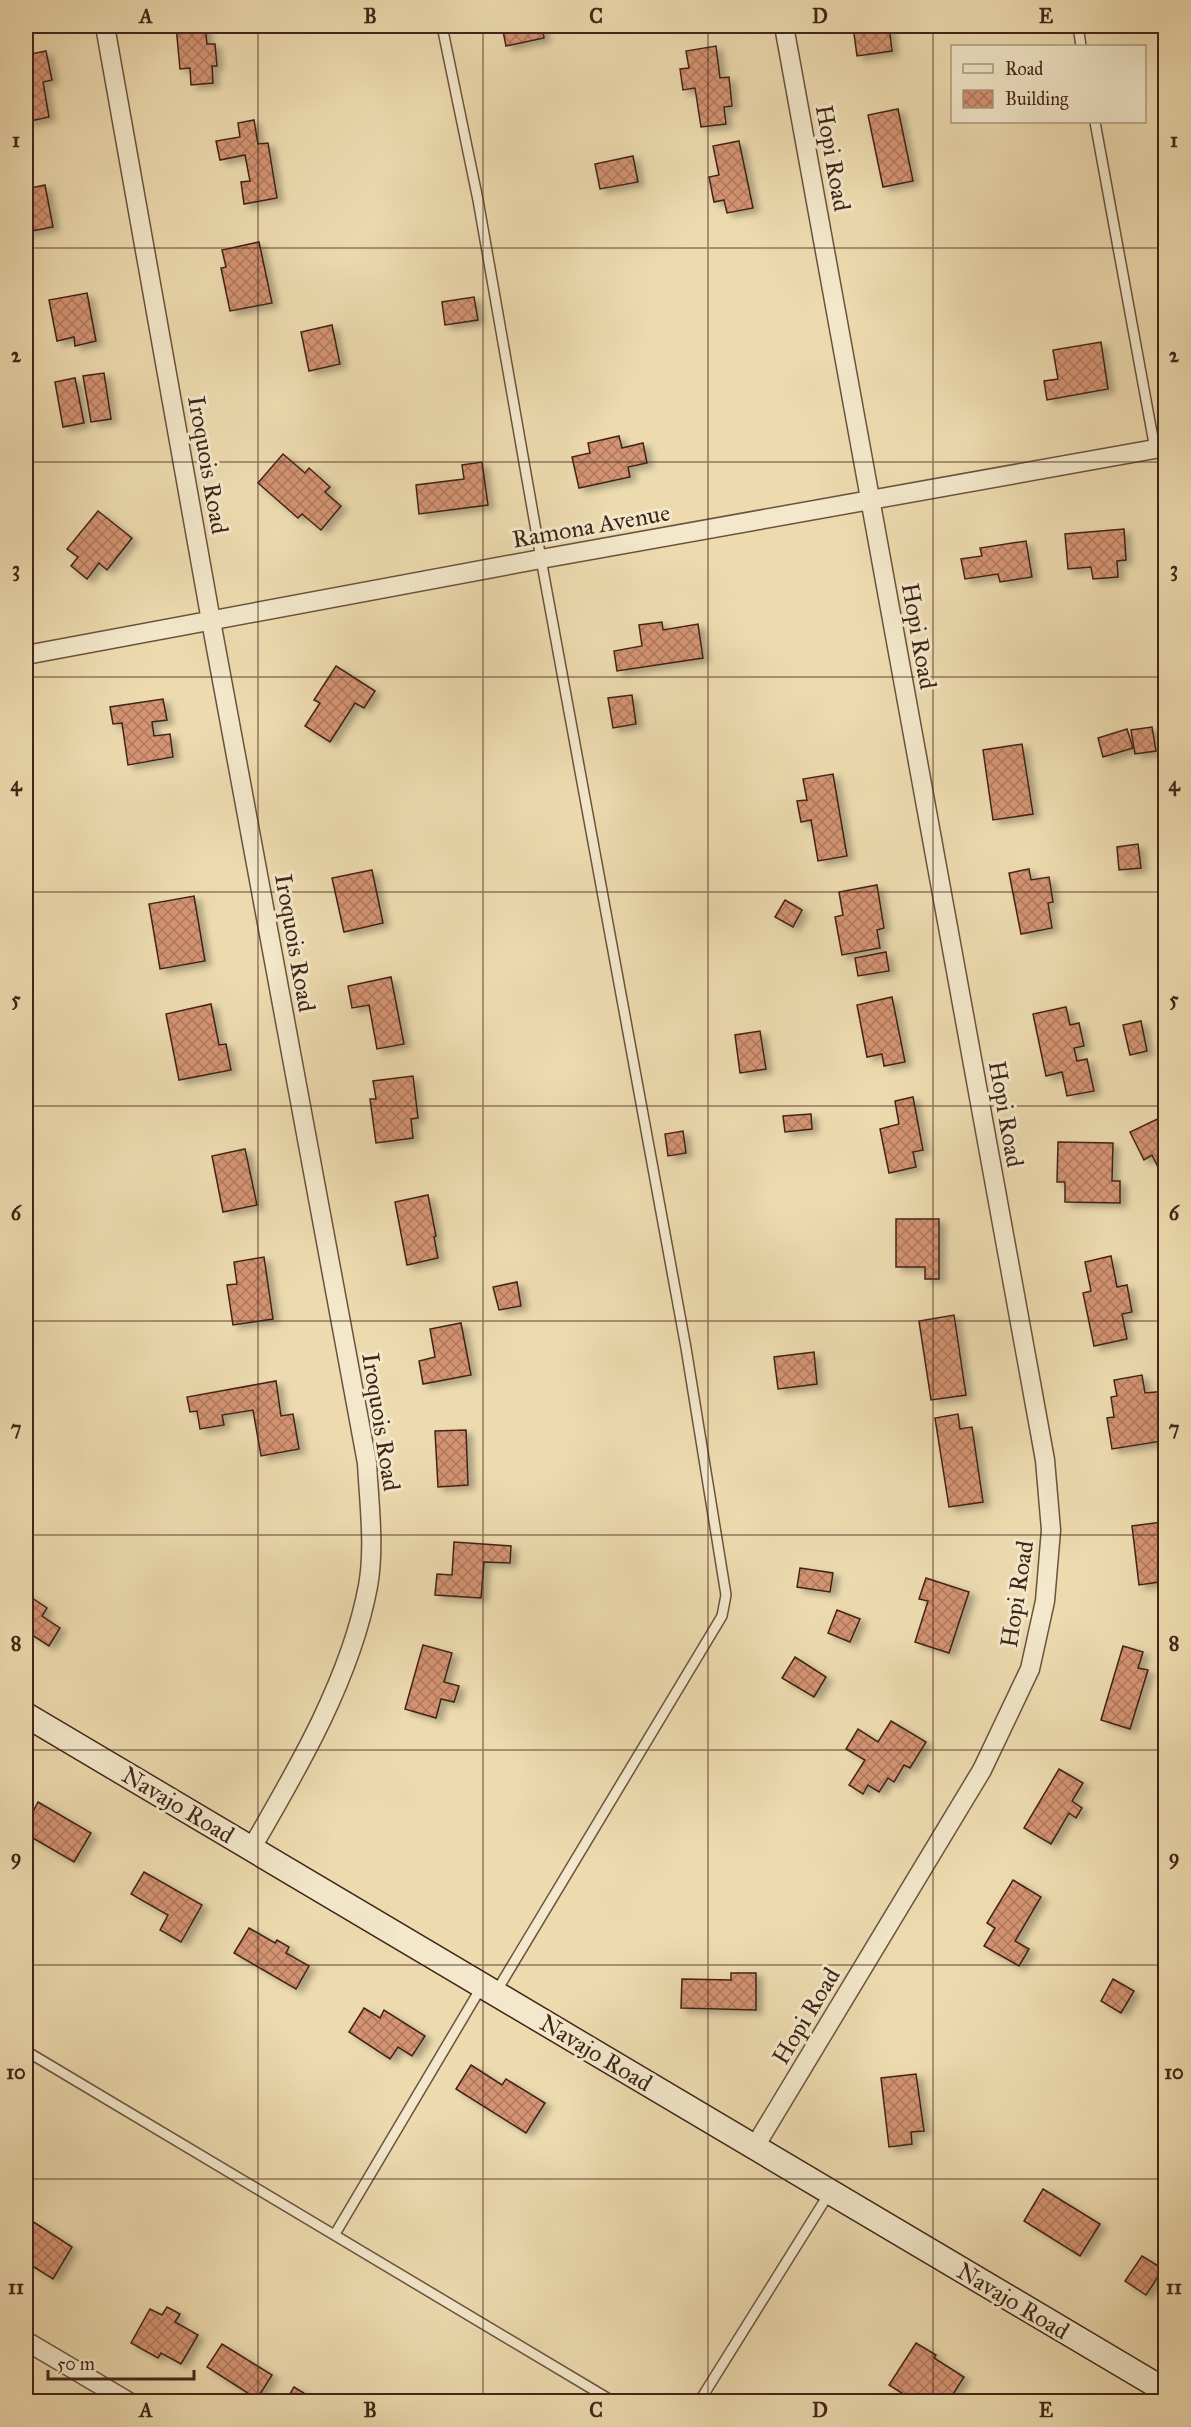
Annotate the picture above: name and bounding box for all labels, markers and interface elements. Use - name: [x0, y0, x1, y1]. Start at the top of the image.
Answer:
- text: A: [137, 4, 153, 28]
- text: B: [363, 4, 377, 28]
- text: C: [589, 4, 603, 28]
- text: D: [812, 4, 828, 28]
- text: E: [1039, 4, 1054, 28]
- legend: [951, 45, 1146, 123]
- text: Road: [1005, 58, 1043, 80]
- text: Building: [1005, 88, 1069, 111]
- street label: Hopi Road: [809, 102, 857, 214]
- text: 1: [12, 128, 20, 152]
- text: 1: [1170, 128, 1178, 152]
- text: 2: [11, 343, 22, 367]
- text: 2: [1169, 343, 1180, 367]
- street label: Iroquois Road: [181, 394, 235, 536]
- street label: Ramona Avenue: [510, 497, 672, 555]
- text: 3: [12, 557, 20, 582]
- text: 3: [1170, 557, 1178, 582]
- street label: Hopi Road: [895, 580, 943, 692]
- text: 4: [10, 772, 22, 797]
- text: 4: [1168, 772, 1180, 797]
- street label: Iroquois Road: [268, 872, 322, 1014]
- text: 5: [11, 987, 21, 1011]
- text: 5: [1169, 987, 1179, 1011]
- street label: Hopi Road: [982, 1058, 1030, 1170]
- text: 6: [11, 1201, 23, 1225]
- text: 6: [1169, 1201, 1181, 1225]
- street label: Iroquois Road: [355, 1351, 407, 1493]
- text: 7: [11, 1416, 22, 1440]
- text: 7: [1169, 1416, 1180, 1440]
- street label: Hopi Road: [994, 1538, 1040, 1650]
- text: 8: [11, 1631, 21, 1655]
- text: 8: [1169, 1631, 1179, 1655]
- street label: Navajo Road: [116, 1760, 240, 1850]
- text: 9: [11, 1845, 21, 1870]
- text: 9: [1169, 1845, 1179, 1870]
- street label: Hopi Road: [765, 1962, 847, 2070]
- street label: Navajo Road: [534, 2008, 658, 2098]
- text: 10: [6, 2060, 26, 2084]
- text: 10: [1164, 2060, 1184, 2084]
- street label: Navajo Road: [951, 2256, 1075, 2346]
- text: 11: [8, 2275, 24, 2299]
- text: 11: [1166, 2275, 1182, 2299]
- scale bar: [48, 2343, 194, 2381]
- text: 50 m: [57, 2353, 95, 2375]
- text: A: [137, 2398, 153, 2422]
- text: B: [363, 2398, 377, 2422]
- text: C: [589, 2398, 603, 2422]
- text: D: [812, 2398, 828, 2422]
- text: E: [1039, 2398, 1054, 2422]

